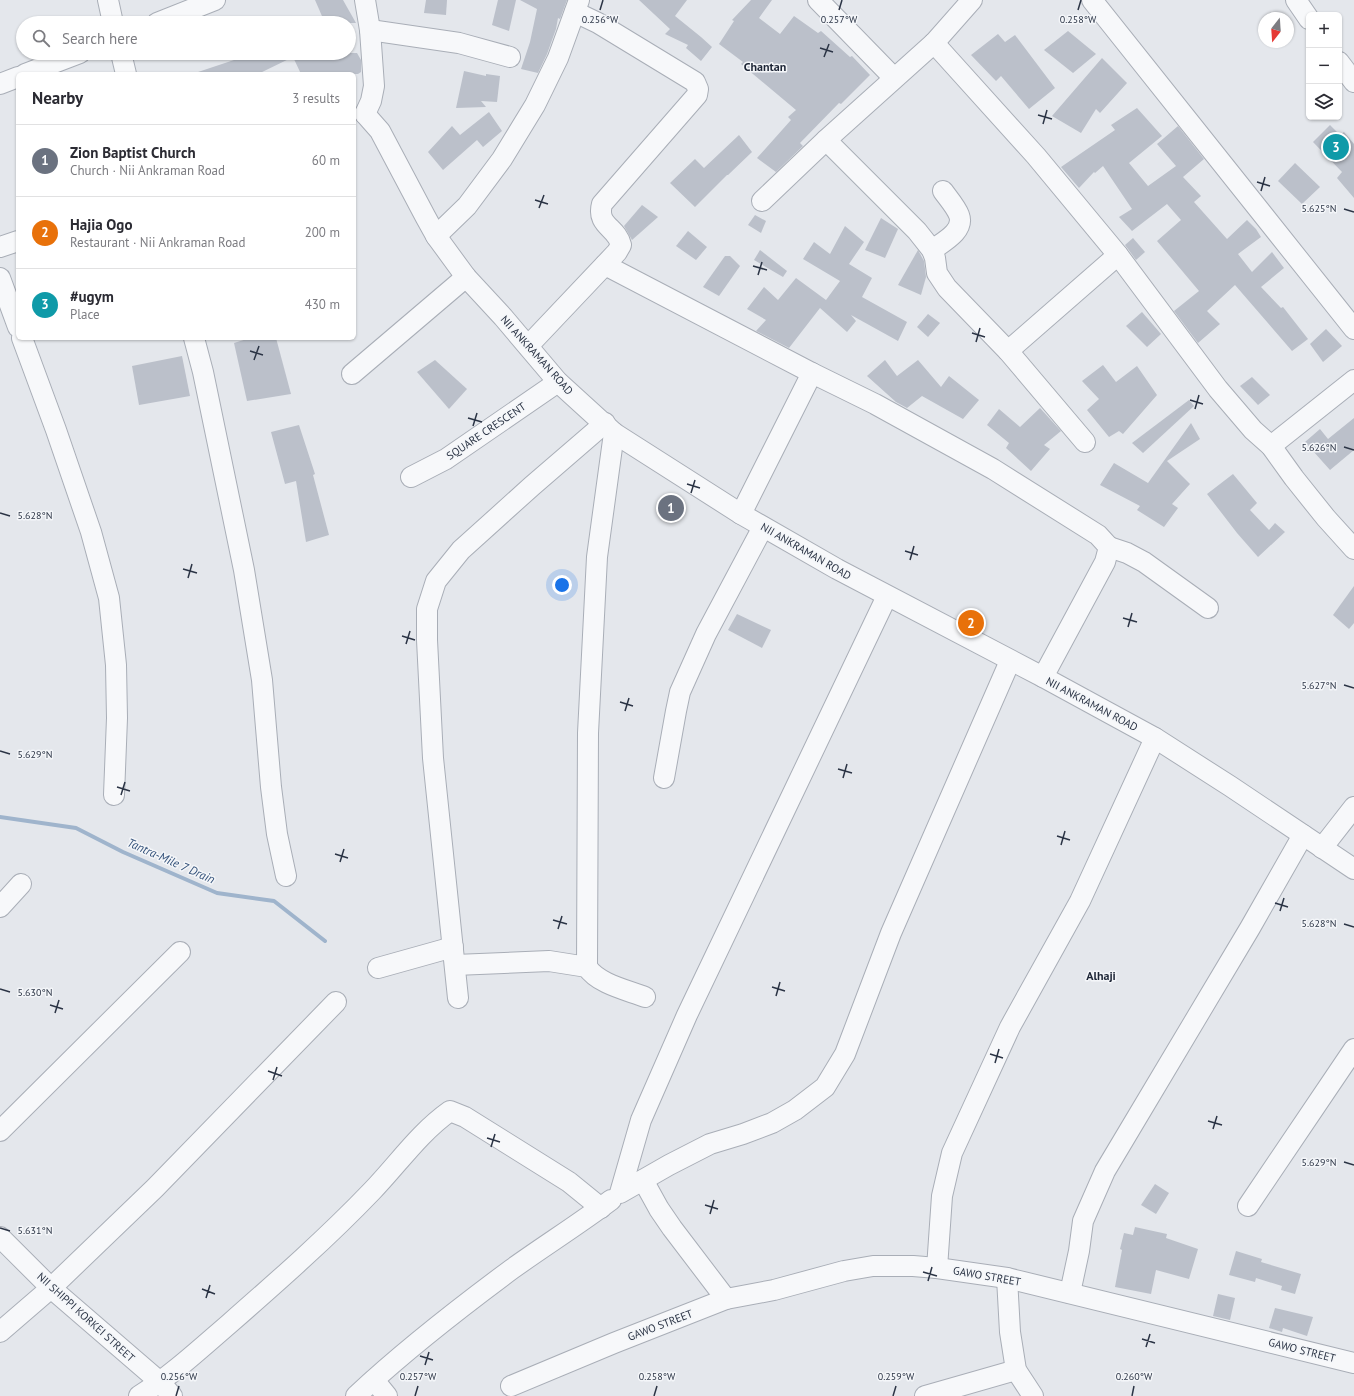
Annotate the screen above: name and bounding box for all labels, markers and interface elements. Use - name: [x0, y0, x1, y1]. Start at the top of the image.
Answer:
- north arrow: [1258, 12, 1294, 48]
- map controls: [1306, 12, 1342, 120]
- button: +: [1306, 12, 1342, 48]
- text: 0.256°W: [582, 13, 619, 26]
- text: 0.257°W: [821, 13, 858, 26]
- text: 0.258°W: [1060, 13, 1097, 26]
- search box: [16, 16, 356, 60]
- icon: search: [30, 27, 52, 49]
- text: Search here: [62, 29, 138, 48]
- button: −: [1306, 48, 1342, 84]
- district label: Chantan: [744, 59, 786, 74]
- button: layers: [1306, 84, 1342, 120]
- text: Nearby: [32, 87, 83, 109]
- text: 3 results: [292, 90, 340, 107]
- pin: 3: [1323, 132, 1349, 162]
- text: Zion Baptist Church: [70, 143, 196, 162]
- text: 1: [41, 152, 49, 169]
- text: 60 m: [312, 152, 340, 169]
- text: Church · Nii Ankraman Road: [70, 162, 225, 179]
- text: 5.625°N: [1302, 202, 1336, 215]
- text: Hajia Ogo: [70, 215, 132, 234]
- text: 2: [41, 224, 49, 241]
- text: 200 m: [305, 224, 340, 241]
- text: Restaurant · Nii Ankraman Road: [70, 234, 246, 251]
- text: #ugym: [70, 287, 114, 306]
- text: 3: [41, 296, 49, 313]
- text: 430 m: [305, 296, 340, 313]
- text: Place: [70, 306, 100, 323]
- street label: NII ANKRAMAN ROAD: [498, 312, 576, 398]
- street label: SQUARE CRESCENT: [444, 399, 528, 463]
- text: 5.626°N: [1302, 441, 1336, 454]
- pin: 1: [658, 493, 684, 523]
- text: 5.628°N: [18, 509, 52, 522]
- street label: NII ANKRAMAN ROAD: [758, 519, 854, 583]
- your location: [552, 575, 572, 595]
- pin: 2: [958, 608, 984, 638]
- street label: NII ANKRAMAN ROAD: [1044, 674, 1140, 734]
- text: 5.627°N: [1302, 679, 1336, 692]
- text: 5.629°N: [18, 748, 52, 761]
- water label: Tantra-Mile 7 Drain: [125, 834, 217, 887]
- text: 5.628°N: [1302, 917, 1336, 930]
- district label: Alhaji: [1086, 968, 1116, 983]
- text: 5.630°N: [18, 986, 52, 999]
- text: 5.629°N: [1302, 1156, 1336, 1169]
- text: 5.631°N: [18, 1224, 52, 1237]
- street label: GAWO STREET: [952, 1263, 1022, 1289]
- street label: NII SHIPPI KORKEI STREET: [34, 1269, 138, 1365]
- street label: GAWO STREET: [625, 1306, 695, 1344]
- street label: GAWO STREET: [1267, 1335, 1337, 1365]
- text: 0.256°W: [161, 1370, 198, 1383]
- text: 0.257°W: [400, 1370, 437, 1383]
- text: 0.258°W: [639, 1370, 676, 1383]
- text: 0.259°W: [878, 1370, 915, 1383]
- text: 0.260°W: [1116, 1370, 1153, 1383]

